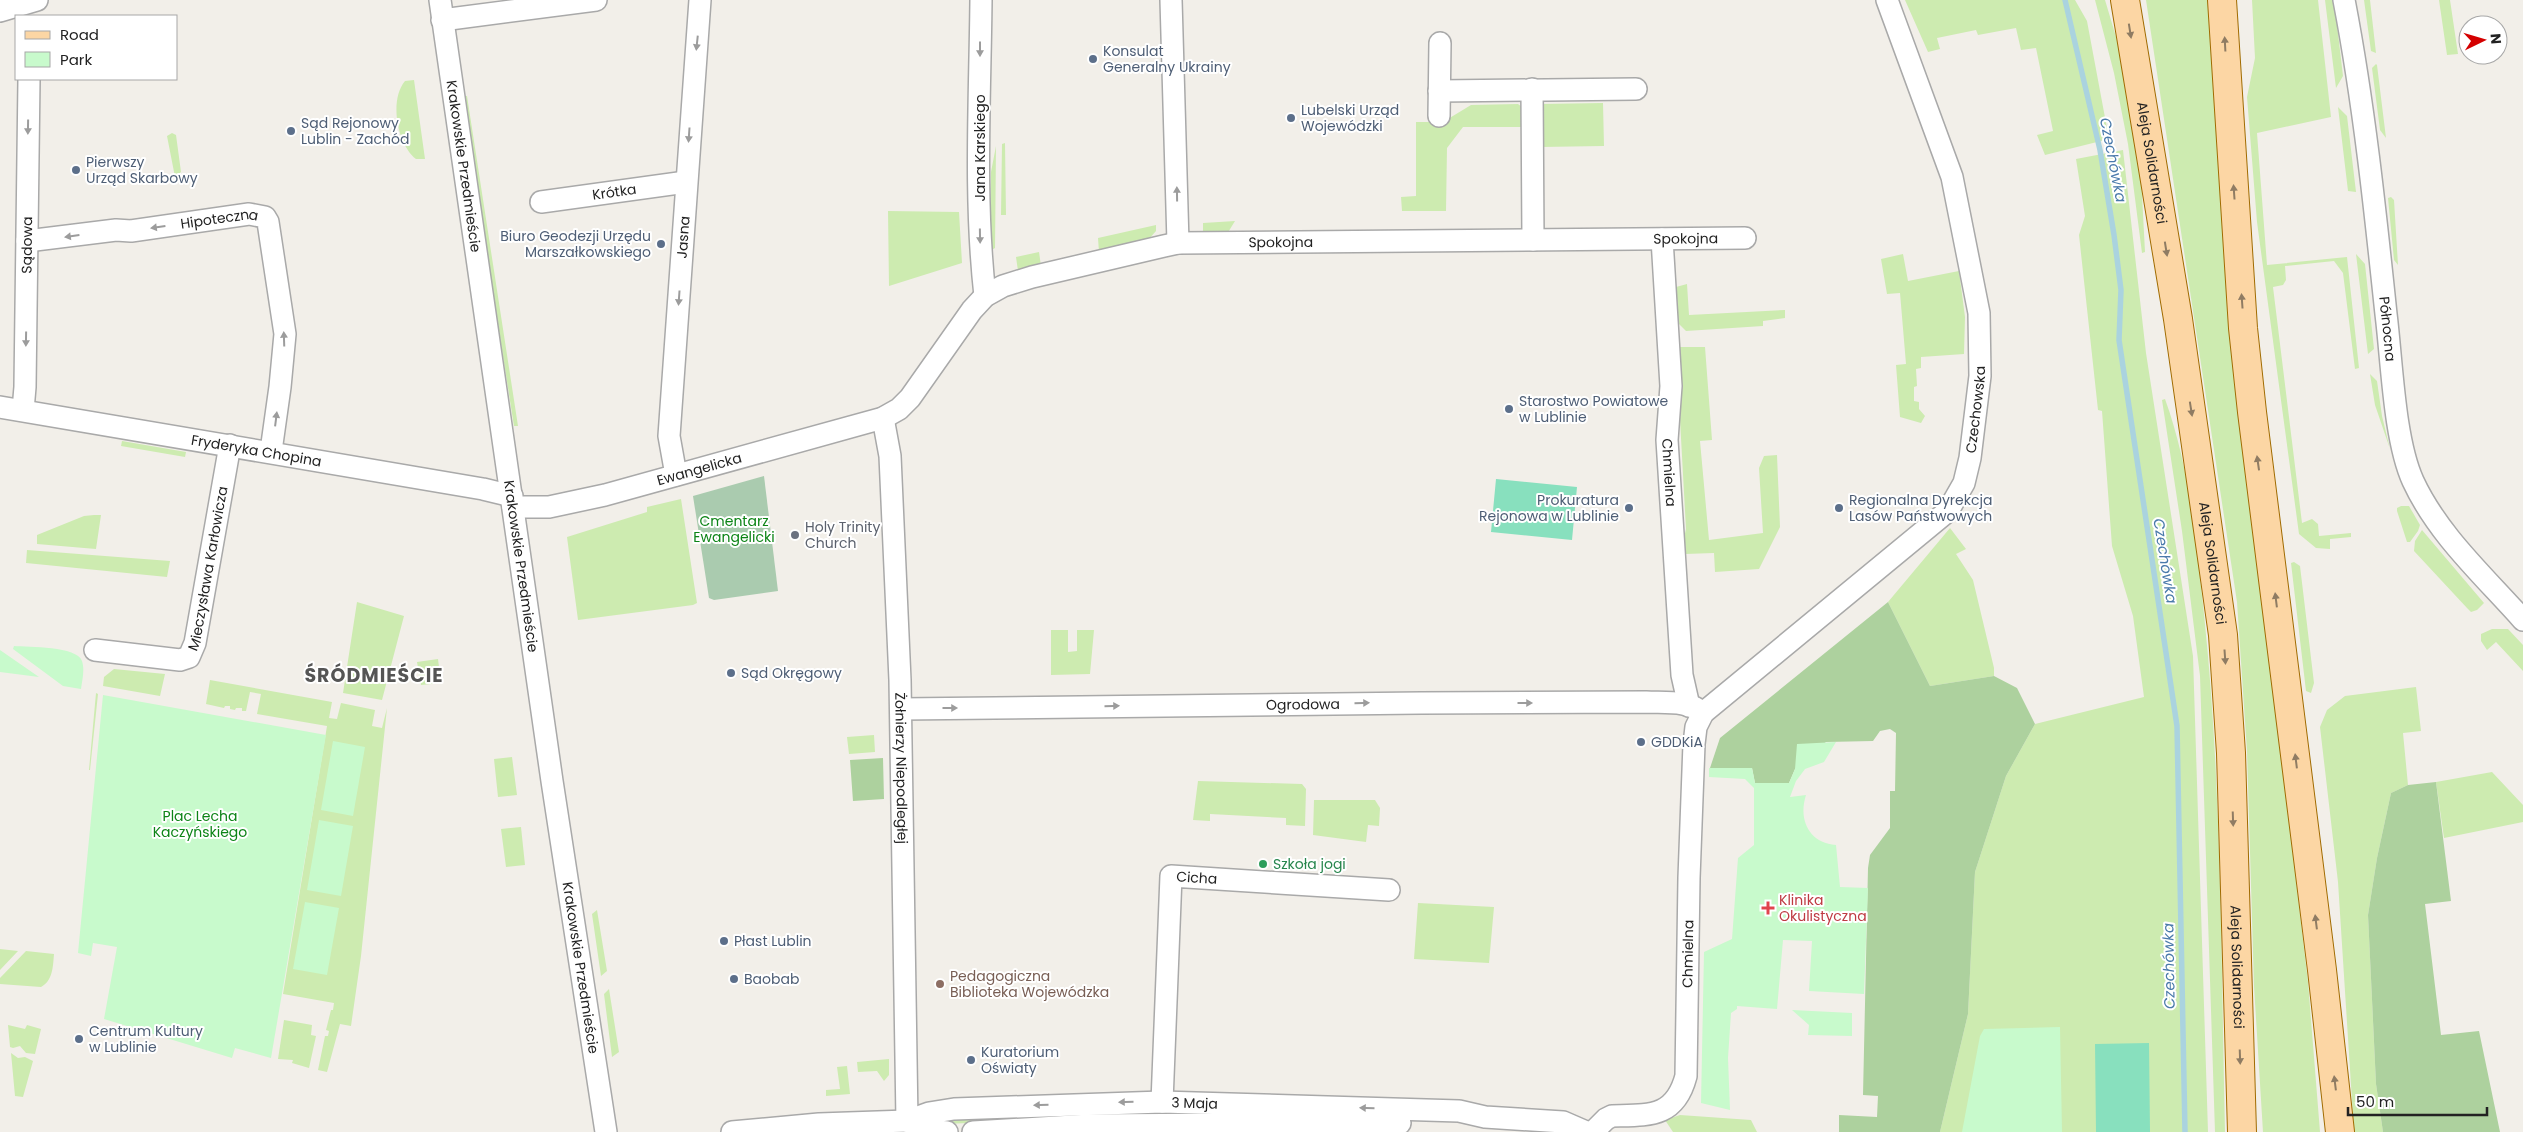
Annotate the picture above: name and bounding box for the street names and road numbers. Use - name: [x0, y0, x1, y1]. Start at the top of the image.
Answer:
- street label: Krakowskie Przedmieście: [442, 79, 486, 254]
- street label: Jana Karskiego: [970, 94, 990, 202]
- street label: Aleja Solidarności: [2132, 100, 2172, 225]
- street label: Krótka: [591, 179, 638, 205]
- street label: Hipoteczna: [179, 204, 260, 234]
- street label: Jasna: [672, 215, 695, 259]
- street label: Sądowa: [16, 216, 37, 274]
- street label: Spokojna: [1653, 228, 1718, 249]
- street label: Spokojna: [1248, 232, 1313, 252]
- street label: Północna: [2374, 295, 2401, 362]
- street label: Czechowska: [1961, 366, 1990, 454]
- street label: Fryderyka Chopina: [190, 430, 323, 471]
- street label: Chmielna: [1657, 438, 1681, 507]
- street label: Ewangelicka: [654, 448, 744, 490]
- street label: Krakowskie Przedmieście: [499, 479, 543, 654]
- street label: Mieczysława Karłowicza: [183, 485, 233, 654]
- street label: Aleja Solidarności: [2194, 500, 2231, 626]
- street label: Żołnierzy Niepodległej: [890, 692, 913, 844]
- street label: Ogrodowa: [1266, 694, 1340, 715]
- street label: Cicha: [1176, 866, 1218, 889]
- street label: Krakowskie Przedmieście: [558, 881, 604, 1055]
- street label: Aleja Solidarności: [2225, 905, 2249, 1029]
- street label: Chmielna: [1677, 920, 1698, 988]
- street label: 3 Maja: [1171, 1092, 1218, 1114]

